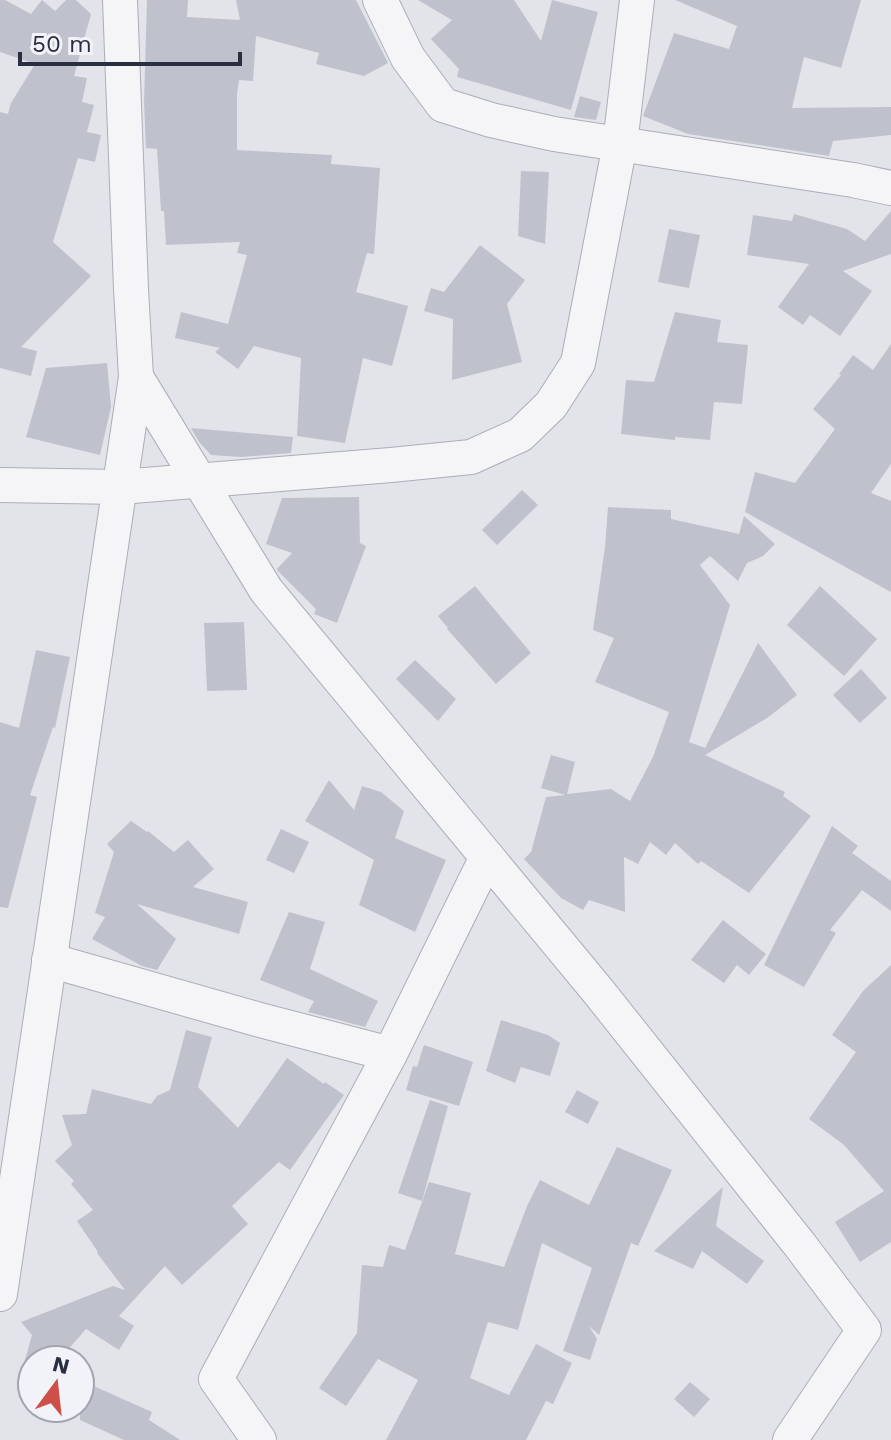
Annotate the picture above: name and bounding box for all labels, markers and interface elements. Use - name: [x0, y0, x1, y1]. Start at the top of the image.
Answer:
- scale bar: [20, 16, 240, 66]
- text: 50 m: [32, 30, 92, 58]
- north arrow: [16, 1344, 96, 1424]
- text: N: [50, 1351, 72, 1379]

